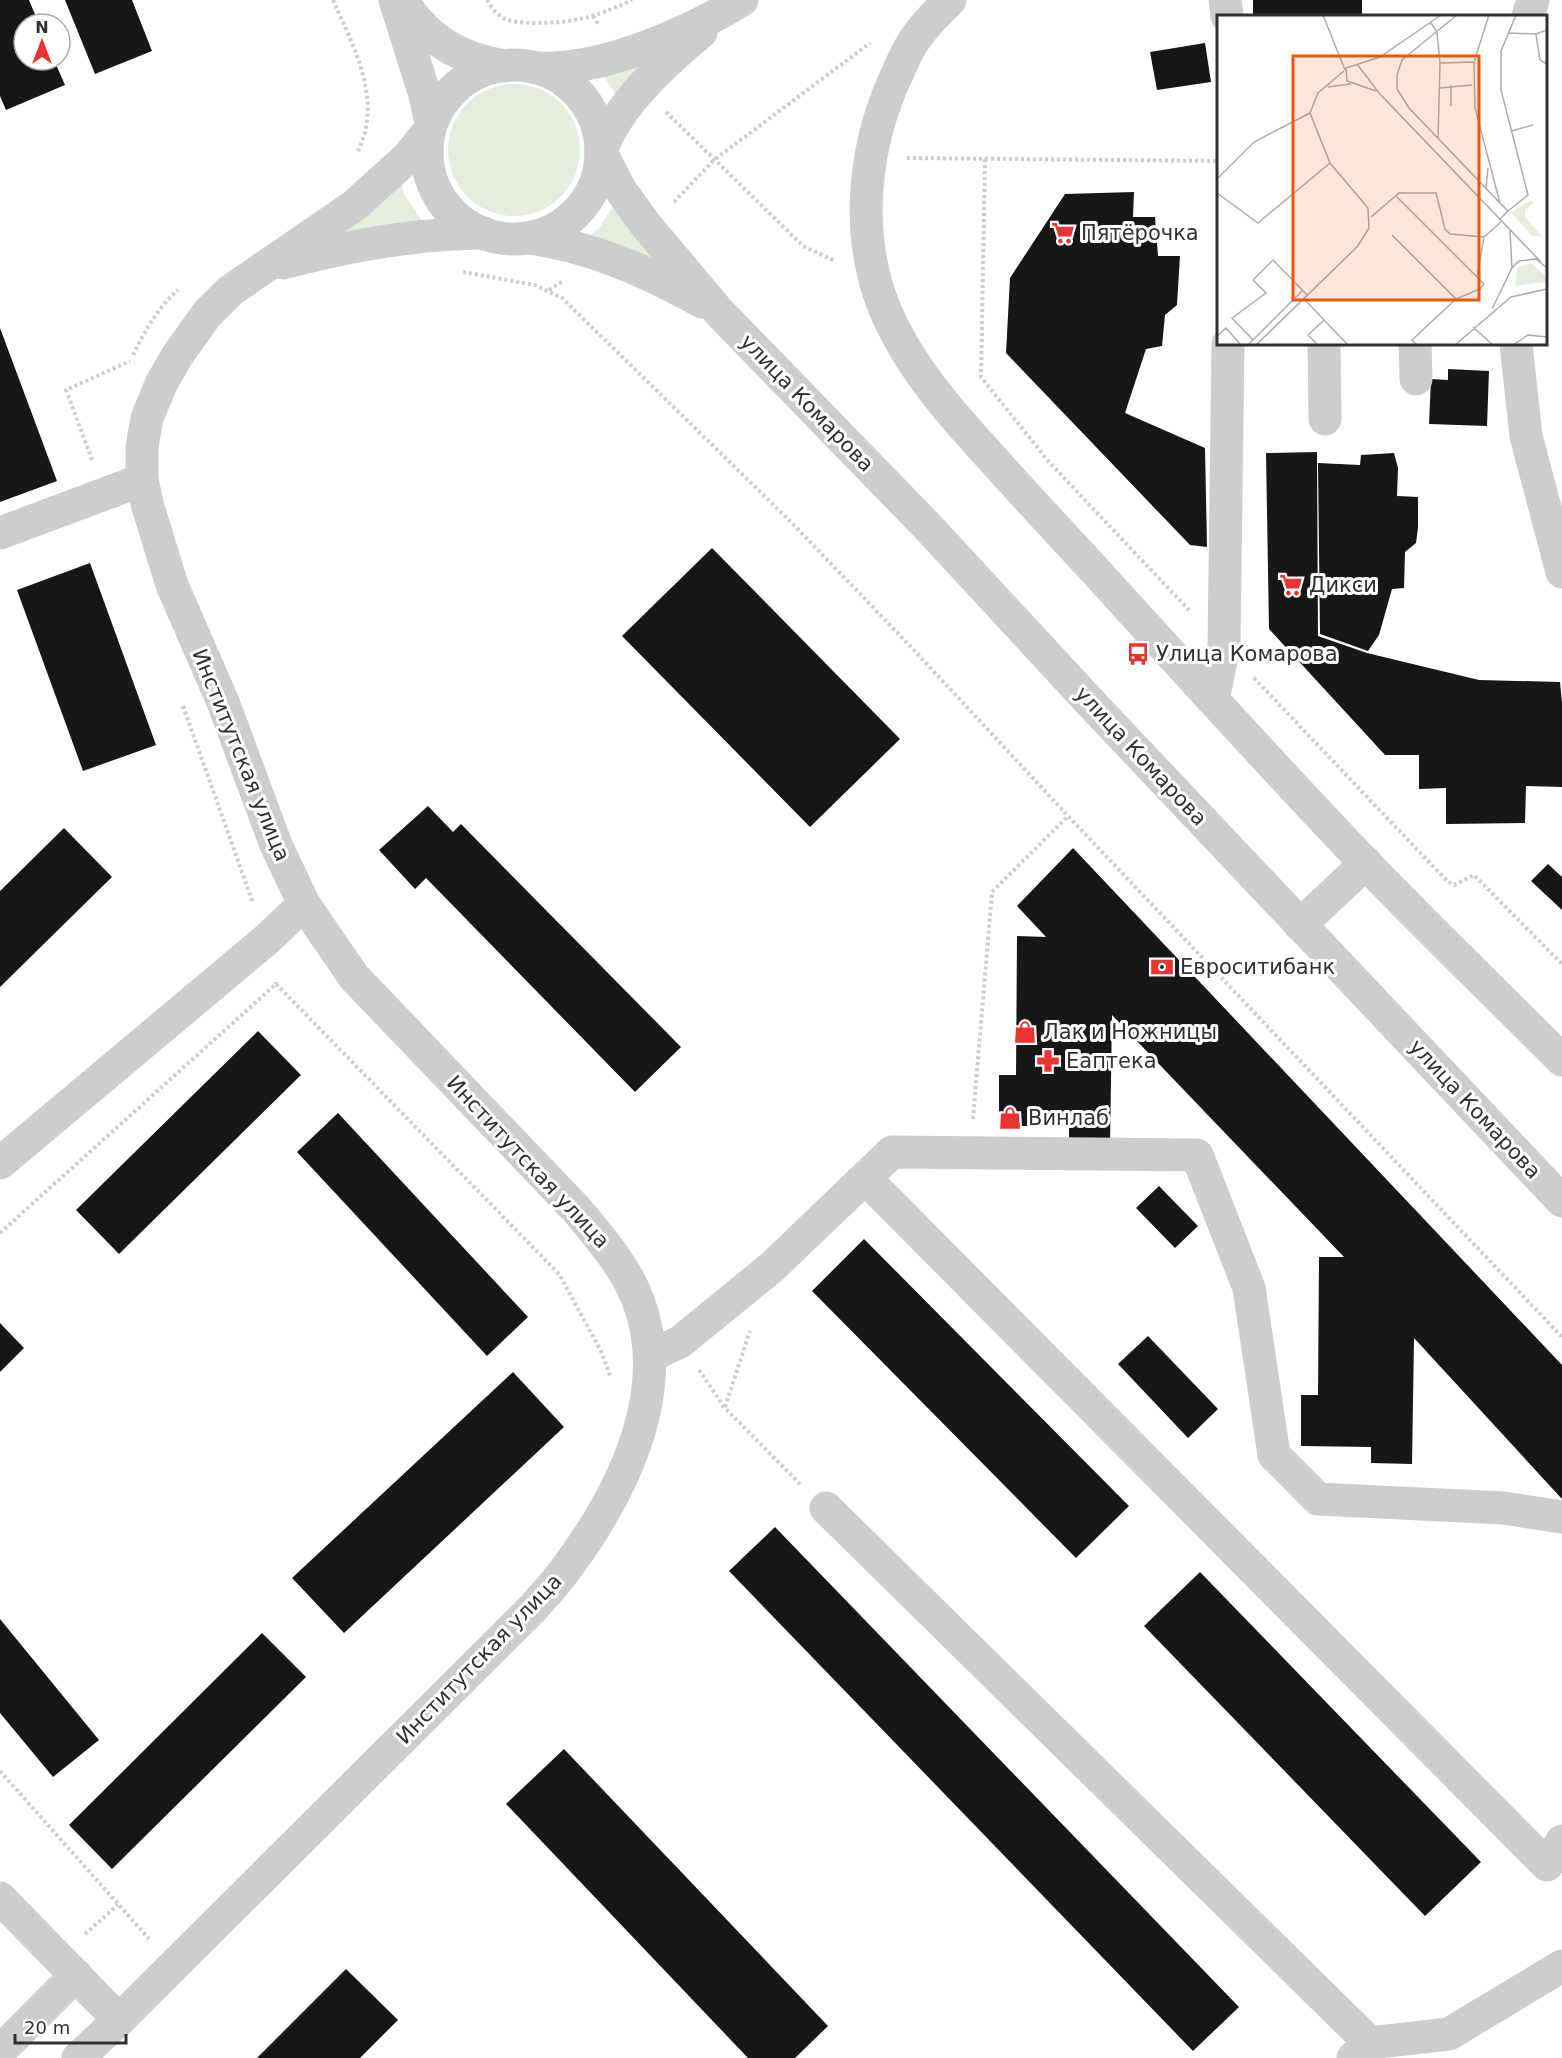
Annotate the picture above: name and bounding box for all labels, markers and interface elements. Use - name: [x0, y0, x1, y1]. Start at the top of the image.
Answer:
- north arrow: [12, 12, 72, 72]
- inset map: [1217, 15, 1547, 345]
- text: N: [35, 18, 49, 37]
- supermarket icon: Пятёрочка: [1050, 220, 1076, 246]
- place label: Пятёрочка: [1081, 221, 1199, 245]
- street label: улица Комарова: [735, 329, 879, 477]
- supermarket icon: Дикси: [1278, 572, 1304, 598]
- place label: Дикси: [1309, 573, 1377, 597]
- bus stop icon: Улица Комарова: [1125, 641, 1151, 667]
- place label: Улица Комарова: [1156, 642, 1338, 666]
- street label: Институтская улица: [187, 645, 295, 865]
- street label: улица Комарова: [1070, 682, 1212, 830]
- bank icon: Евроситибанк: [1149, 954, 1175, 980]
- place label: Евроситибанк: [1180, 955, 1335, 979]
- shop icon: Лак и Ножницы: [1012, 1019, 1038, 1045]
- place label: Лак и Ножницы: [1043, 1020, 1217, 1044]
- street label: улица Комарова: [1404, 1035, 1546, 1183]
- pharmacy icon: Еаптека: [1035, 1048, 1061, 1074]
- place label: Еаптека: [1066, 1049, 1157, 1073]
- street label: Институтская улица: [442, 1071, 614, 1253]
- shop icon: Винлаб: [997, 1105, 1023, 1131]
- place label: Винлаб: [1028, 1106, 1109, 1130]
- street label: Институтская улица: [392, 1569, 566, 1749]
- scale bar: [15, 2007, 126, 2045]
- text: 20 m: [24, 2017, 70, 2038]

